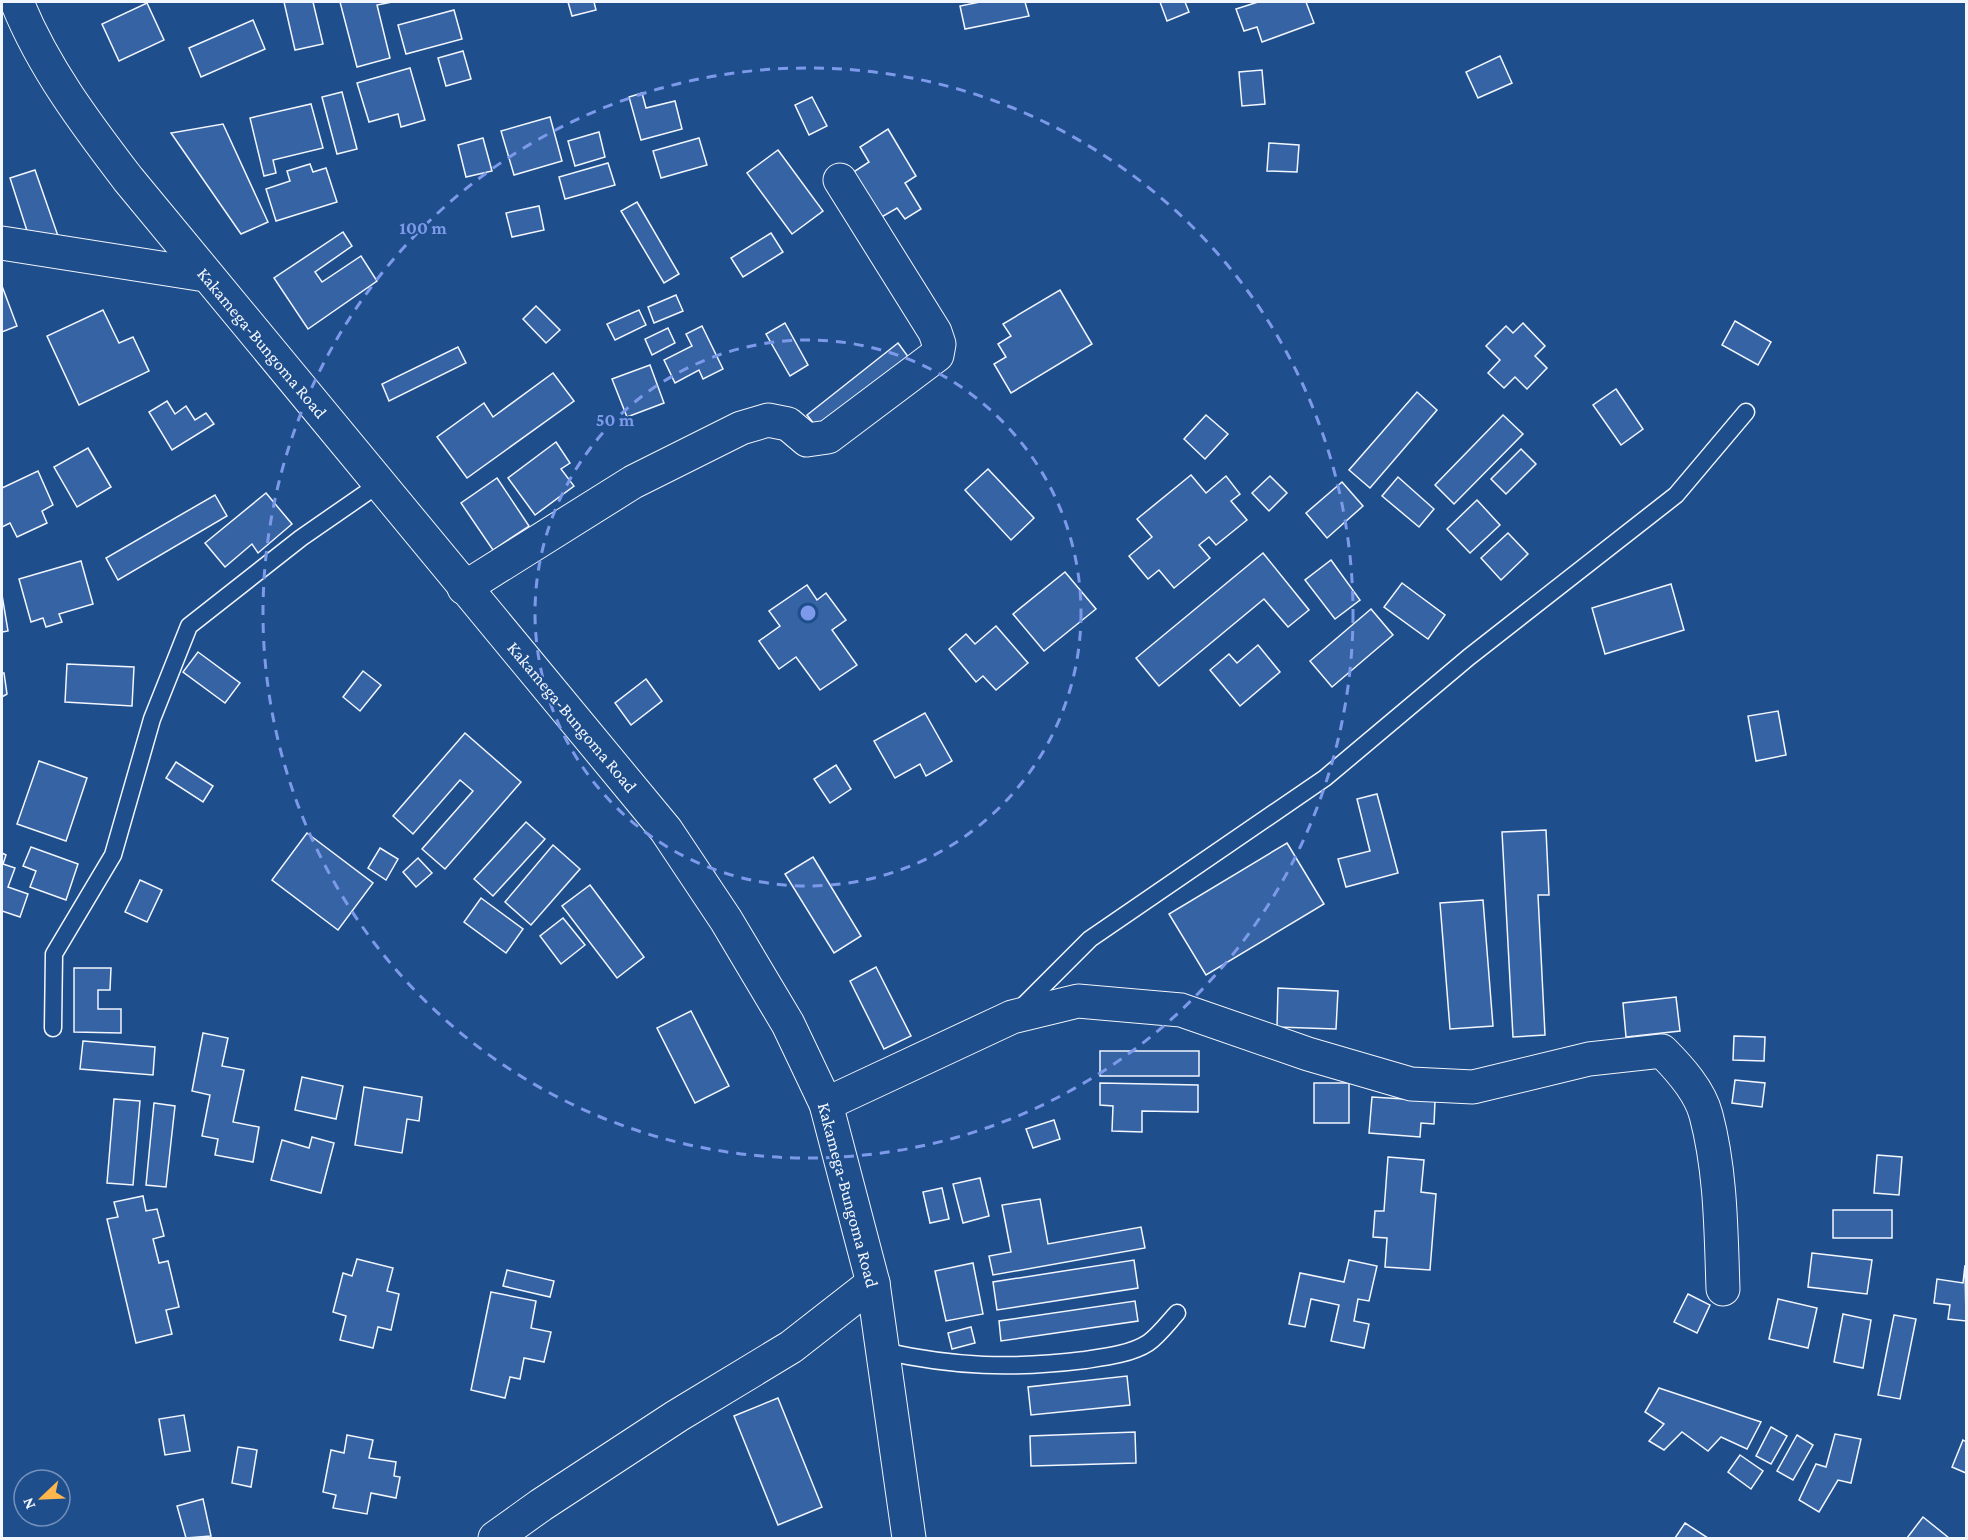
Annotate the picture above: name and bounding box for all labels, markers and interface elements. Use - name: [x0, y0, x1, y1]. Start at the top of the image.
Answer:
- text: 100 m: [399, 218, 447, 238]
- street label: Kakamega-Bungoma Road: [193, 264, 331, 423]
- text: 50 m: [596, 410, 635, 430]
- centre of rings: [798, 603, 818, 623]
- street label: Kakamega-Bungoma Road: [503, 638, 641, 797]
- street label: Kakamega-Bungoma Road: [814, 1100, 882, 1290]
- north arrow: [12, 1468, 72, 1528]
- text: N: [19, 1495, 39, 1512]

